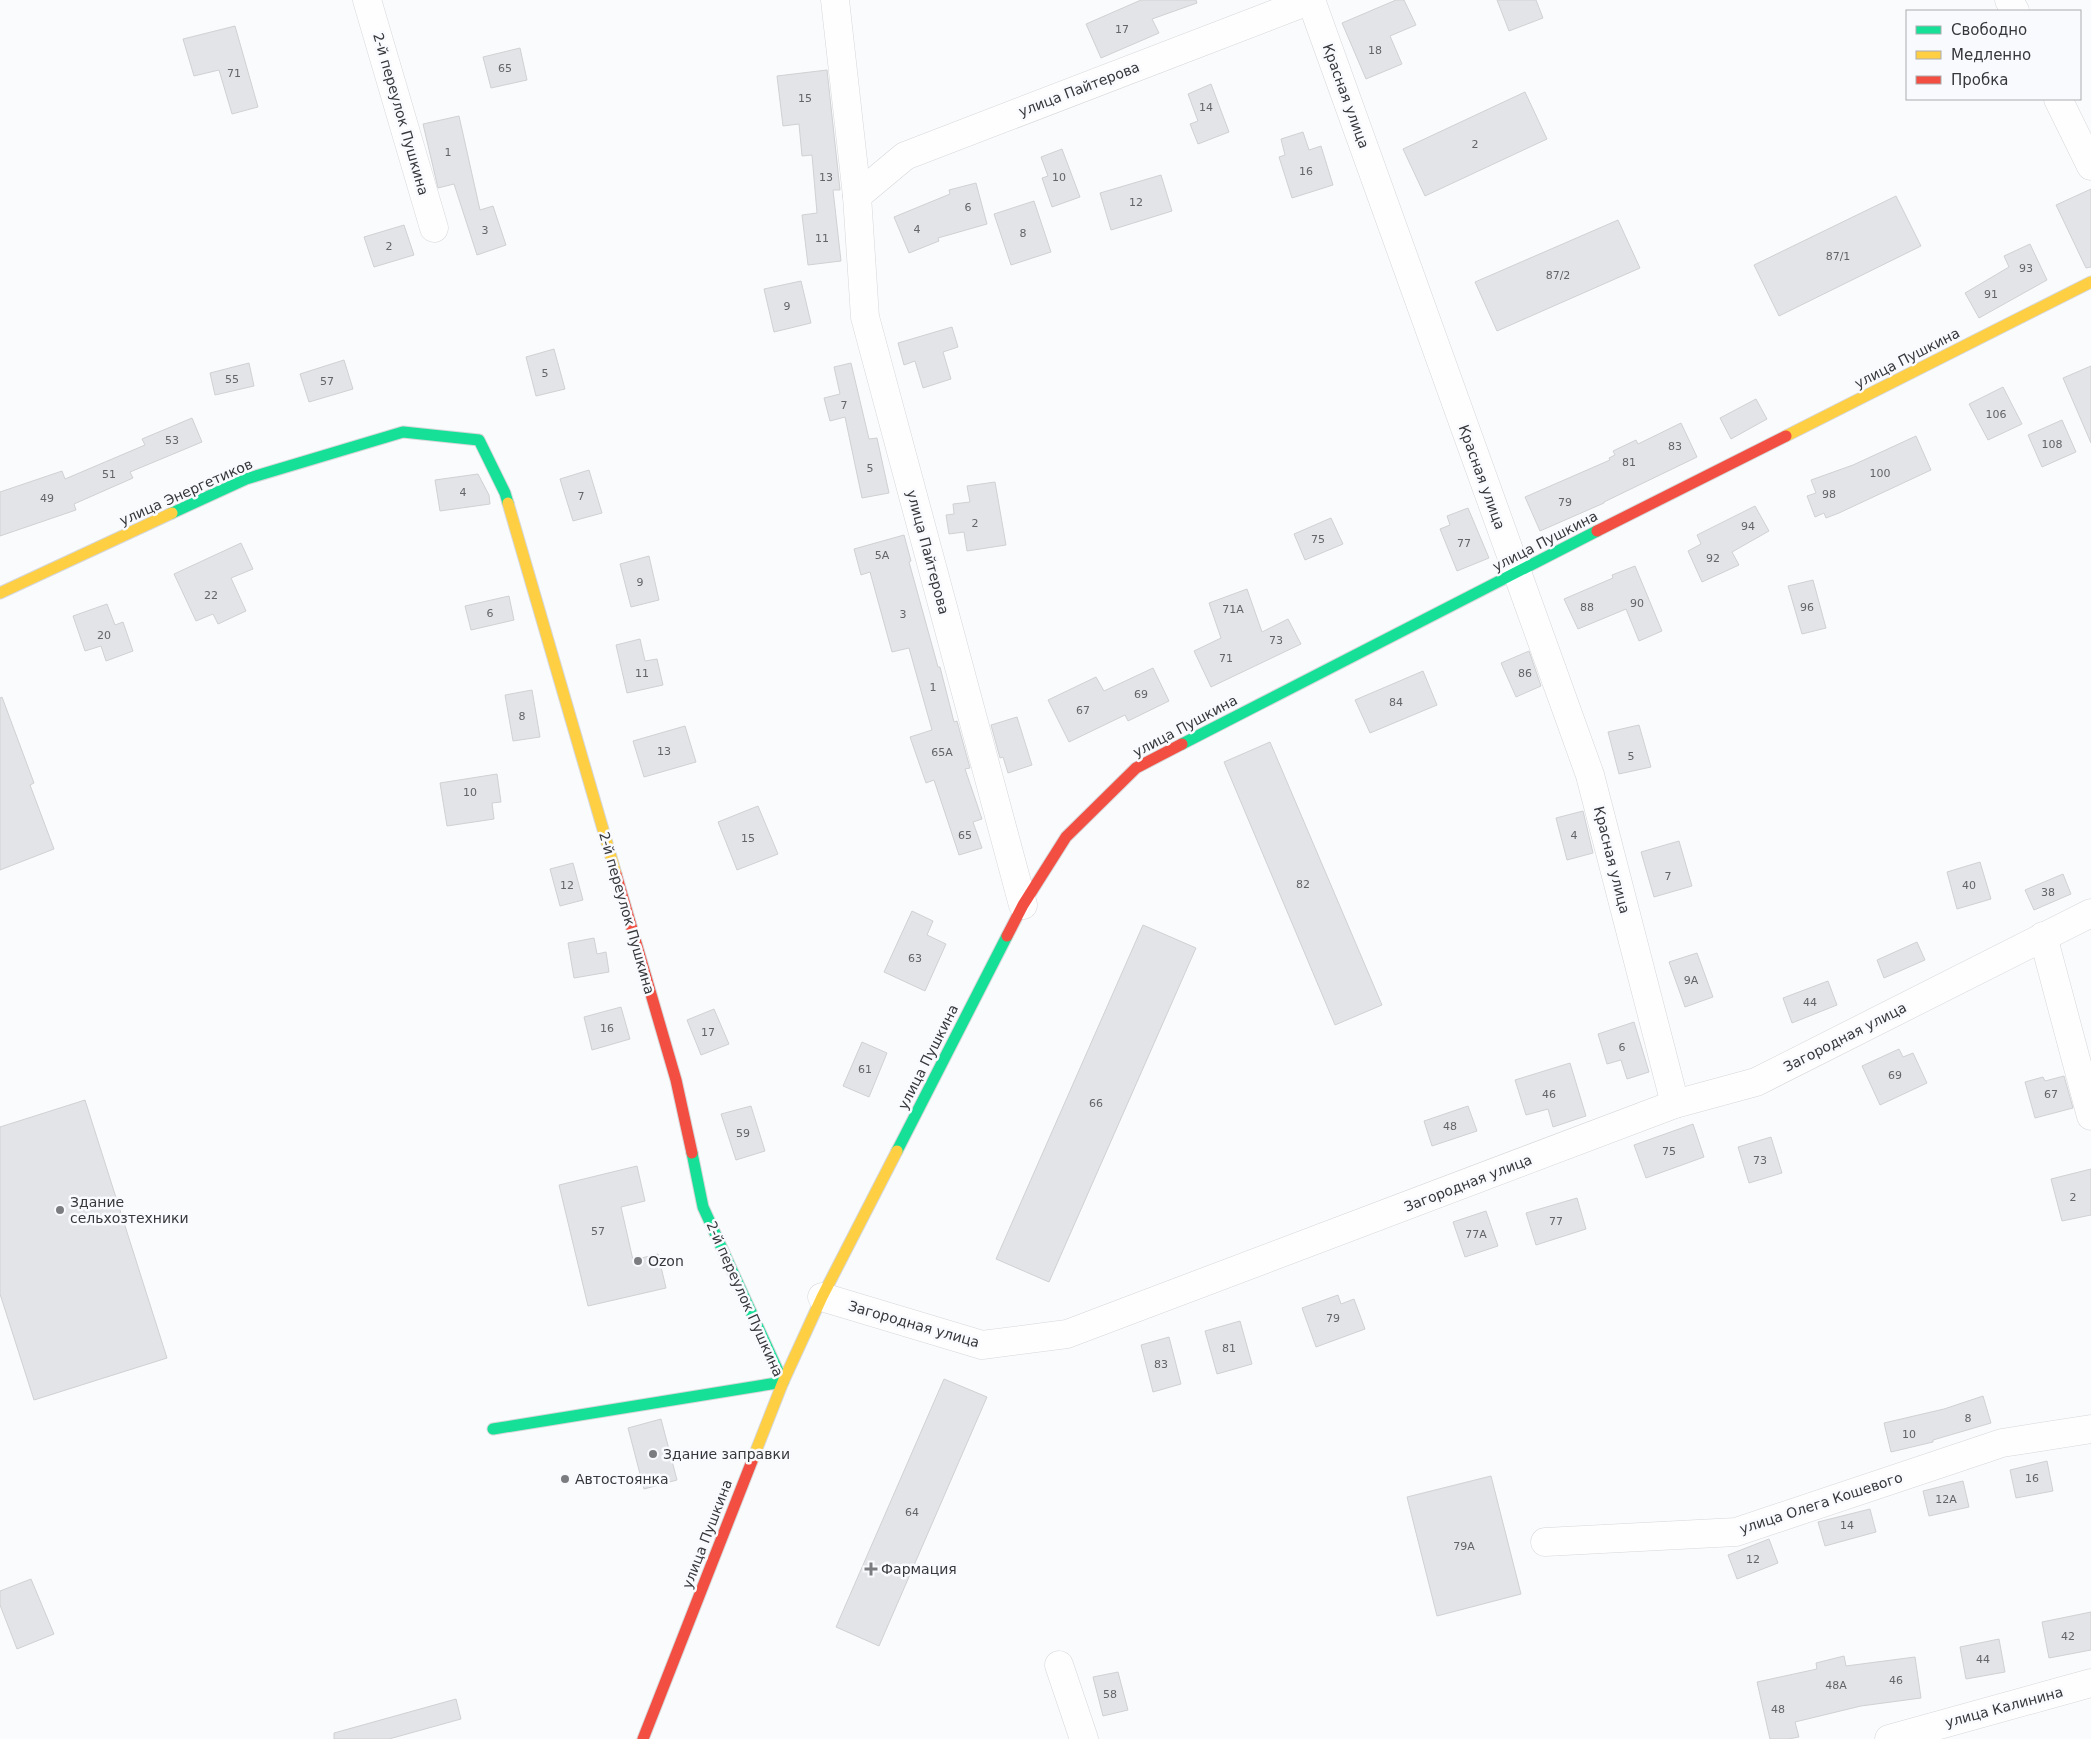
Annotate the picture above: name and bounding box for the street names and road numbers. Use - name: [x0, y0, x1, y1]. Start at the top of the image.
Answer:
- street label: 2-й переулок Пушкина: [370, 31, 432, 197]
- street label: Красная улица: [1320, 42, 1372, 150]
- street label: улица Пайтерова: [1016, 59, 1142, 119]
- street label: улица Пушкина: [1852, 325, 1962, 391]
- street label: Красная улица: [1456, 423, 1508, 531]
- street label: улица Энергетиков: [117, 455, 255, 529]
- street label: улица Пайтерова: [904, 488, 952, 616]
- street label: улица Пушкина: [1490, 508, 1600, 574]
- street label: улица Пушкина: [1130, 692, 1240, 760]
- street label: Красная улица: [1591, 805, 1633, 915]
- street label: 2-й переулок Пушкина: [596, 830, 658, 996]
- street label: Загородная улица: [1781, 999, 1909, 1075]
- street label: улица Пушкина: [895, 1002, 961, 1112]
- street label: Загородная улица: [1402, 1151, 1534, 1215]
- street label: 2-й переулок Пушкина: [703, 1219, 787, 1379]
- street label: Загородная улица: [847, 1298, 981, 1350]
- street label: улица Олега Кошевого: [1737, 1469, 1905, 1537]
- street label: улица Пушкина: [679, 1477, 735, 1591]
- street label: улица Калинина: [1943, 1684, 2065, 1730]

